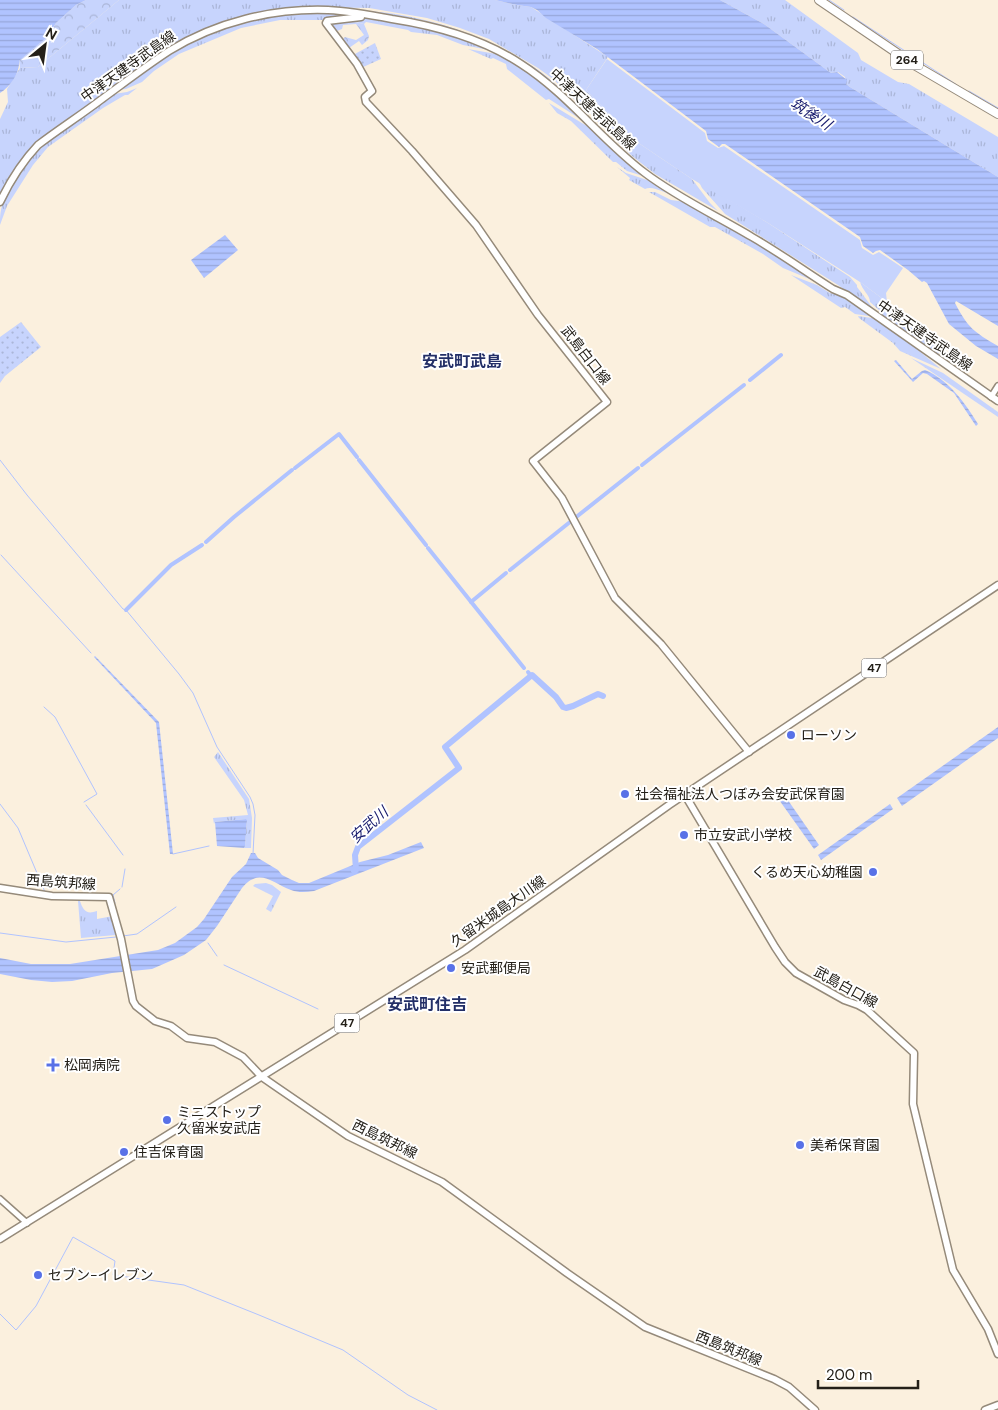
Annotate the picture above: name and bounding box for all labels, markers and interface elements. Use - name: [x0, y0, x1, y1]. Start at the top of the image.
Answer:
- north arrow: [20, 20, 70, 70]
- text: N: [42, 23, 60, 44]
- street label: 中津天建寺武島線: [77, 27, 179, 105]
- road number: 264: [891, 50, 923, 70]
- street label: 中津天建寺武島線: [546, 64, 640, 154]
- water label: 筑後川: [787, 93, 837, 136]
- street label: 中津天建寺武島線: [874, 296, 976, 374]
- street label: 武島白口線: [557, 322, 615, 388]
- district label: 安武町武島: [422, 351, 502, 372]
- road number: 47: [862, 658, 886, 678]
- place label: ローソン: [801, 726, 857, 744]
- marker: ローソン: [785, 729, 797, 741]
- place label: 社会福祉法人つぼみ会安武保育園: [635, 785, 845, 803]
- marker: 社会福祉法人つぼみ会安武保育園: [619, 788, 631, 800]
- water label: 安武川: [346, 801, 394, 847]
- place label: 市立安武小学校: [694, 826, 792, 844]
- marker: 市立安武小学校: [678, 829, 690, 841]
- place label: くるめ天心幼稚園: [751, 863, 863, 881]
- marker: くるめ天心幼稚園: [867, 866, 879, 878]
- street label: 西島筑邦線: [25, 871, 97, 893]
- street label: 久留米城島大川線: [447, 872, 549, 950]
- place label: 安武郵便局: [461, 959, 531, 977]
- marker: 安武郵便局: [445, 962, 457, 974]
- street label: 武島白口線: [811, 962, 881, 1012]
- district label: 安武町住吉: [387, 994, 467, 1015]
- road number: 47: [334, 1014, 360, 1032]
- place label: 松岡病院: [64, 1056, 120, 1074]
- marker: 松岡病院: [46, 1058, 60, 1072]
- place label: ミニストップ 久留米安武店: [177, 1103, 261, 1137]
- marker: ミニストップ 久留米安武店: [161, 1114, 173, 1126]
- street label: 西島筑邦線: [350, 1116, 420, 1162]
- place label: 美希保育園: [810, 1136, 880, 1154]
- marker: 美希保育園: [794, 1139, 806, 1151]
- place label: 住吉保育園: [134, 1143, 204, 1161]
- marker: 住吉保育園: [118, 1146, 130, 1158]
- place label: セブン-イレブン: [48, 1266, 154, 1284]
- marker: セブン-イレブン: [32, 1269, 44, 1281]
- street label: 西島筑邦線: [693, 1327, 765, 1369]
- scale bar: [818, 1358, 918, 1390]
- text: 200 m: [826, 1365, 872, 1385]

